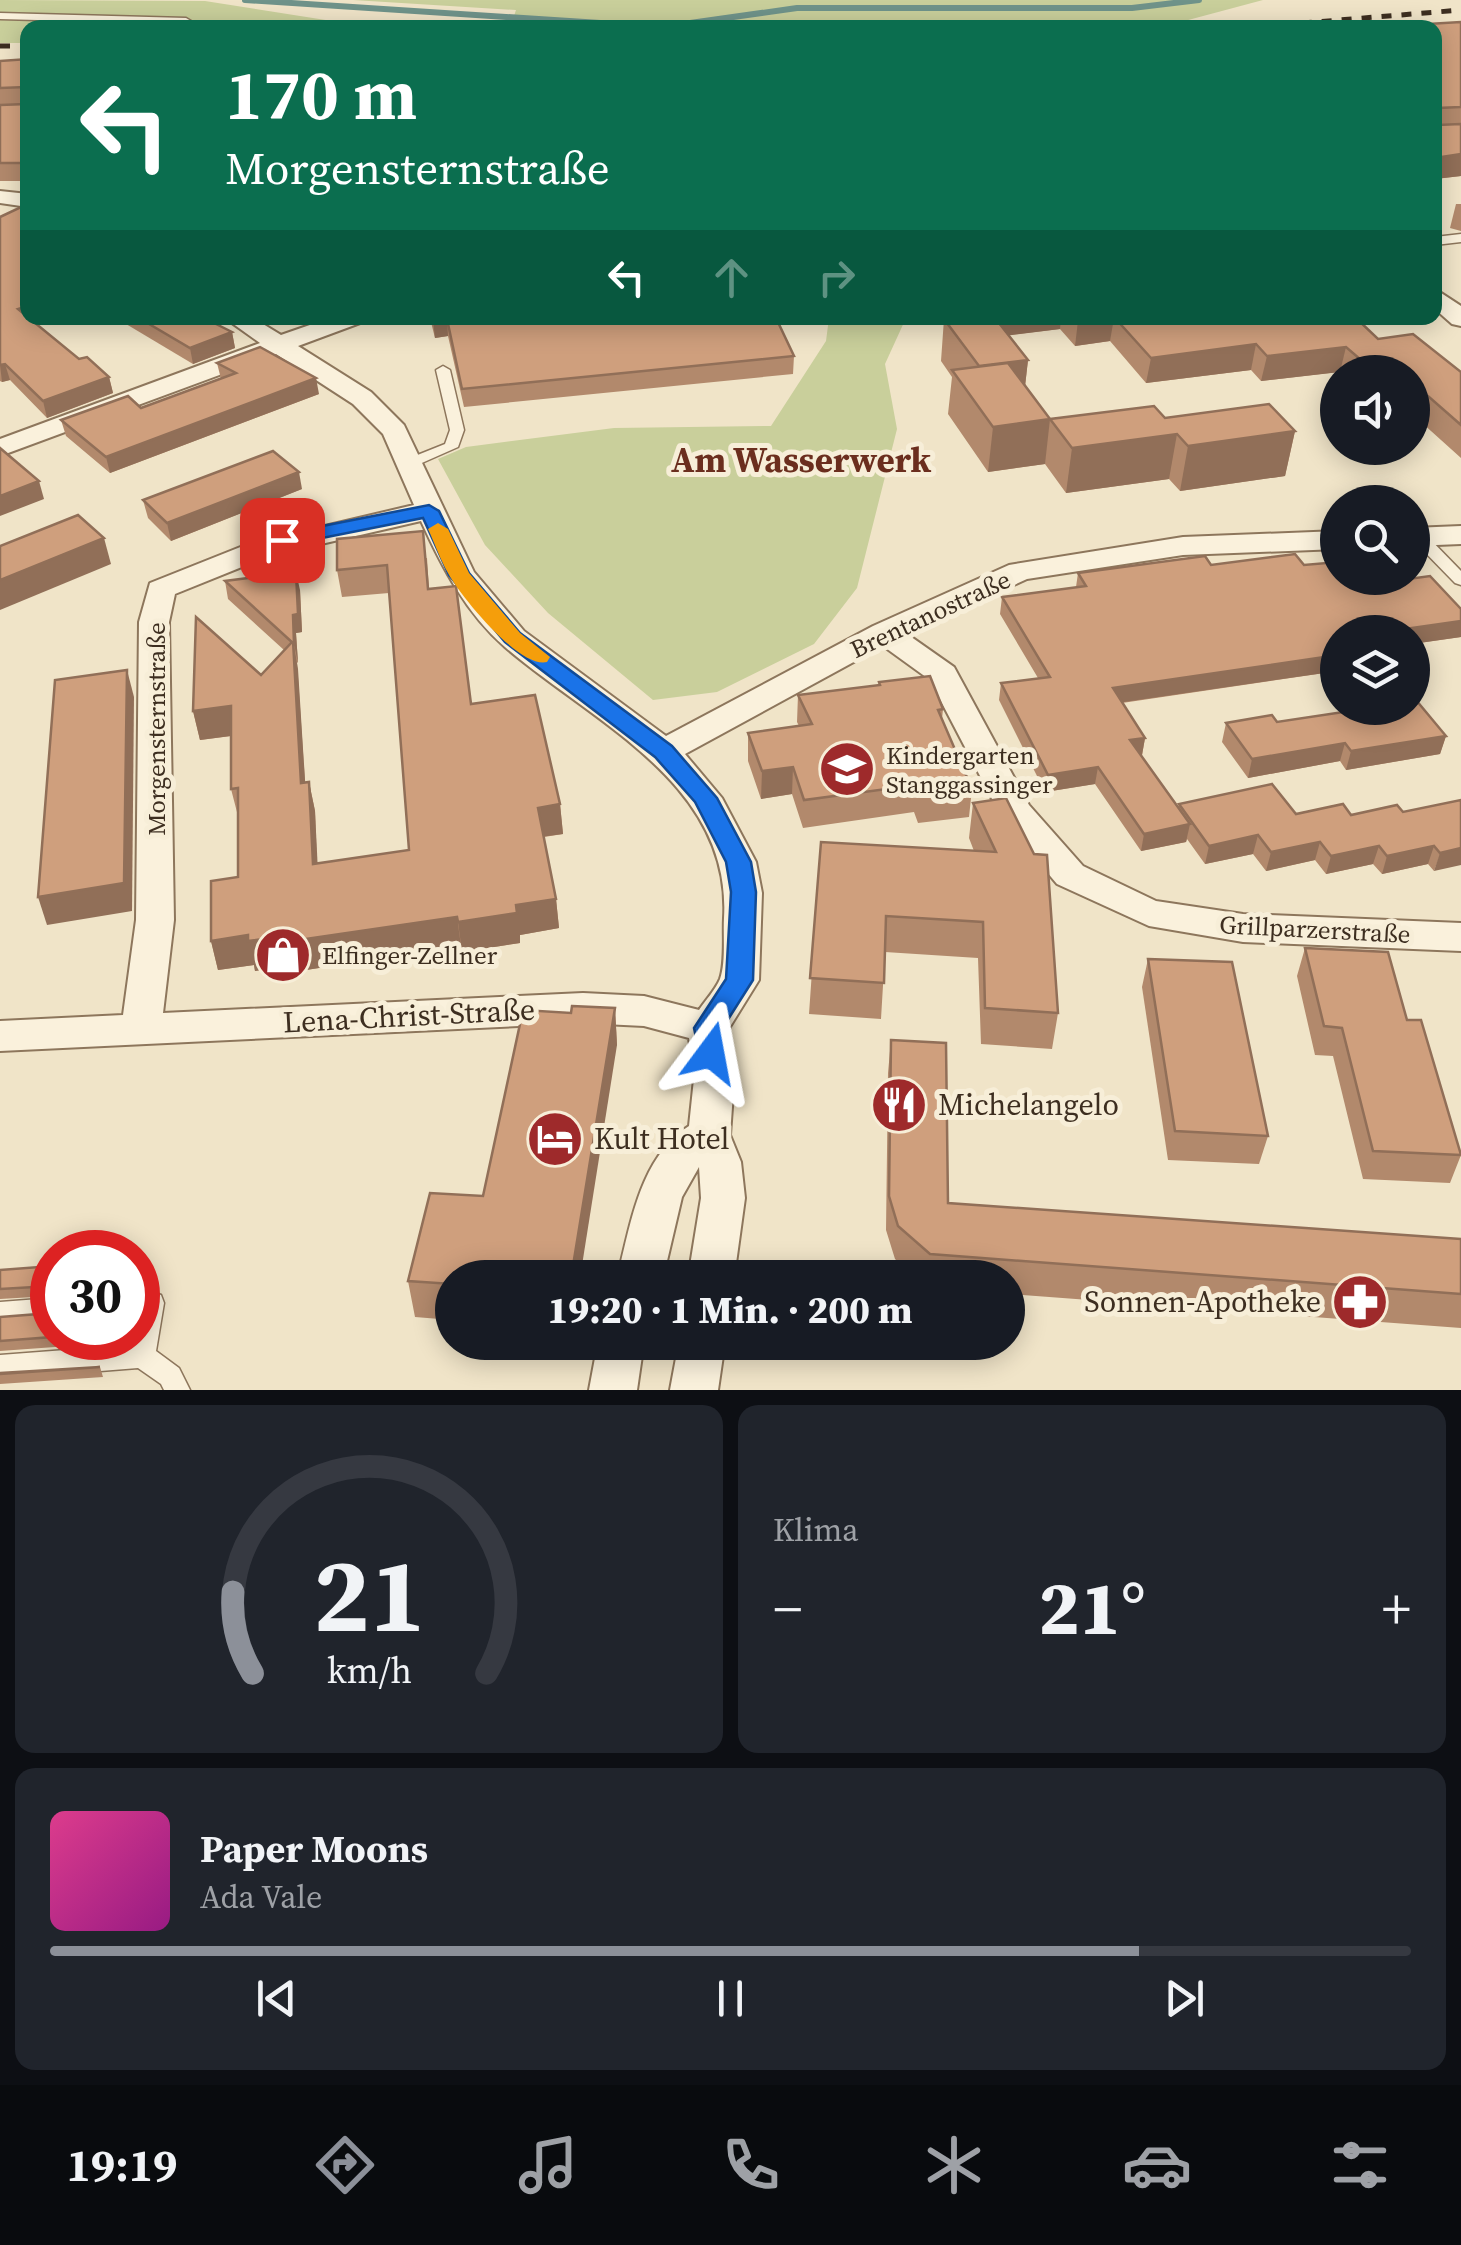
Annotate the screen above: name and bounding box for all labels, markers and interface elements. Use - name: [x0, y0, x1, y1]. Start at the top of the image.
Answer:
- text: 170 m: [225, 46, 417, 142]
- icon: left: [60, 60, 190, 190]
- text: Morgensternstraße: [225, 137, 610, 199]
- icon: left: [599, 250, 654, 305]
- icon: ahead: [704, 250, 759, 305]
- icon: right: [809, 250, 864, 305]
- map controls: [1320, 355, 1430, 725]
- button: sound: [1320, 355, 1430, 465]
- district label: Am Wasserwerk: [671, 436, 931, 484]
- button: search: [1320, 485, 1430, 595]
- pin: [240, 498, 325, 583]
- icon: arrive: [255, 513, 310, 568]
- street label: Brentanostraße: [844, 562, 1016, 666]
- button: layers: [1320, 615, 1430, 725]
- street label: Morgensternstraße: [139, 622, 173, 836]
- place label: Kindergarten Stanggassinger: [886, 738, 1053, 801]
- school or university icon: Kindergarten Stanggassinger: [817, 739, 877, 799]
- street label: Grillparzerstraße: [1219, 907, 1411, 951]
- shop icon: Elfinger-Zellner: [253, 925, 313, 985]
- place label: Elfinger-Zellner: [322, 938, 498, 972]
- street label: Lena-Christ-Straße: [282, 988, 536, 1043]
- position arrow: [659, 1001, 763, 1105]
- restaurant icon: Michelangelo: [869, 1075, 929, 1135]
- place label: Michelangelo: [938, 1084, 1119, 1125]
- hotel icon: Kult Hotel: [525, 1109, 585, 1169]
- place label: Kult Hotel: [594, 1118, 730, 1159]
- speed limit sign: 30: [30, 1230, 160, 1360]
- pharmacy icon: Sonnen-Apotheke: [1330, 1272, 1390, 1332]
- place label: Sonnen-Apotheke: [1084, 1281, 1321, 1322]
- text: 19:20 · 1 Min. · 200 m: [547, 1284, 913, 1336]
- text: Klima: [773, 1508, 859, 1552]
- text: 21: [313, 1523, 425, 1666]
- text: 21°: [1038, 1556, 1146, 1659]
- text: −: [773, 1571, 802, 1646]
- text: +: [1382, 1571, 1411, 1646]
- text: km/h: [326, 1646, 412, 1695]
- text: Paper Moons: [200, 1823, 428, 1875]
- text: Ada Vale: [200, 1875, 322, 1919]
- icon: previous: [249, 1971, 304, 2026]
- icon: pause: [703, 1971, 758, 2026]
- icon: next: [1157, 1971, 1212, 2026]
- icon: directions: [310, 2130, 380, 2200]
- icon: music: [513, 2130, 583, 2200]
- icon: phone: [716, 2130, 786, 2200]
- icon: climate: [919, 2130, 989, 2200]
- icon: car: [1122, 2130, 1192, 2200]
- icon: filters: [1325, 2130, 1395, 2200]
- text: 19:19: [66, 2134, 177, 2196]

